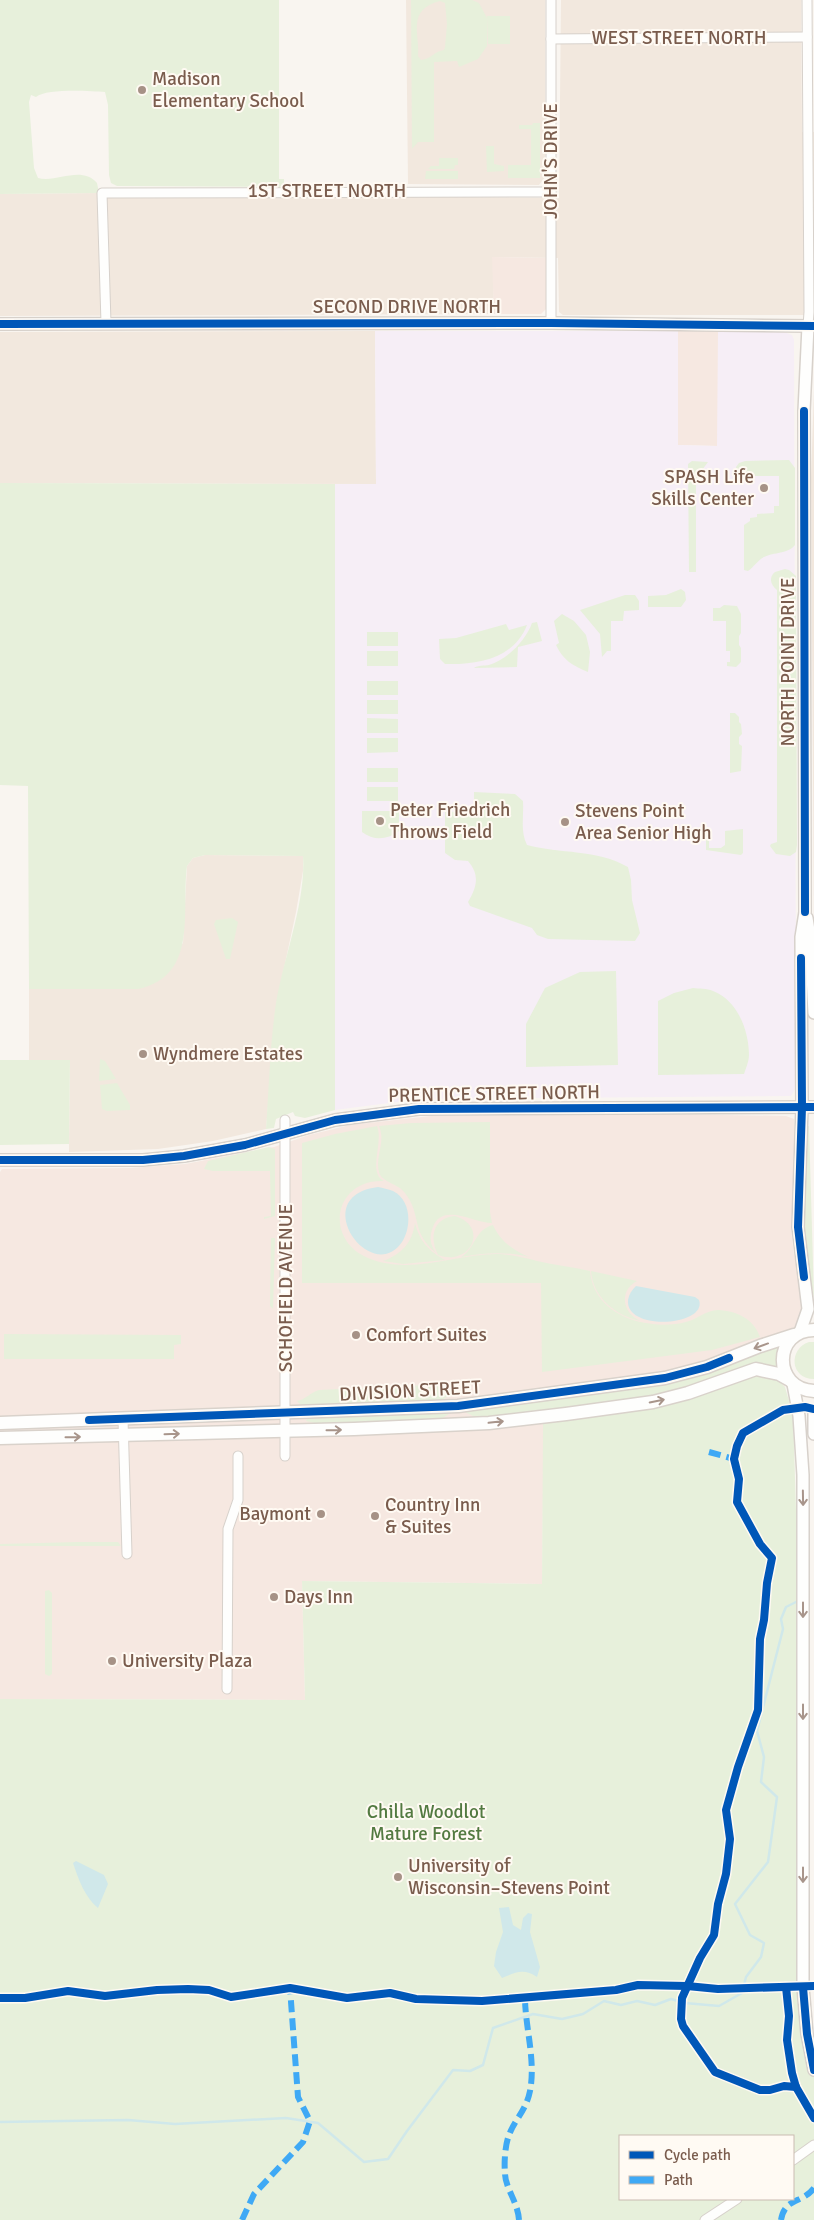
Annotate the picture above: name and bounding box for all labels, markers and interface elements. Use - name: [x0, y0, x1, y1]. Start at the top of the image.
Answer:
- street label: WEST STREET NORTH: [591, 26, 767, 50]
- place label: Madison Elementary School: [152, 67, 305, 113]
- marker: Madison Elementary School: [136, 84, 148, 96]
- street label: JOHN'S DRIVE: [539, 103, 563, 219]
- street label: 1ST STREET NORTH: [248, 179, 406, 203]
- street label: SECOND DRIVE NORTH: [313, 295, 501, 319]
- place label: SPASH Life Skills Center: [651, 465, 754, 511]
- marker: SPASH Life Skills Center: [758, 482, 770, 494]
- street label: NORTH POINT DRIVE: [776, 577, 800, 747]
- place label: Peter Friedrich Throws Field: [390, 798, 510, 844]
- place label: Stevens Point Area Senior High: [575, 799, 712, 845]
- marker: Peter Friedrich Throws Field: [374, 815, 386, 827]
- marker: Stevens Point Area Senior High: [559, 816, 571, 828]
- place label: Wyndmere Estates: [153, 1042, 303, 1066]
- marker: Wyndmere Estates: [137, 1048, 149, 1060]
- street label: PRENTICE STREET NORTH: [388, 1080, 600, 1108]
- street label: SCHOFIELD AVENUE: [274, 1204, 298, 1372]
- place label: Comfort Suites: [366, 1323, 487, 1347]
- marker: Comfort Suites: [350, 1329, 362, 1341]
- one-way arrow: [754, 1342, 770, 1351]
- street label: DIVISION STREET: [339, 1375, 482, 1407]
- one-way arrow: [649, 1395, 665, 1405]
- one-way arrow: [488, 1417, 504, 1427]
- one-way arrow: [326, 1425, 342, 1435]
- one-way arrow: [164, 1429, 180, 1439]
- one-way arrow: [65, 1432, 81, 1441]
- one-way arrow: [798, 1489, 808, 1505]
- place label: Country Inn & Suites: [385, 1493, 480, 1539]
- place label: Baymont: [239, 1502, 311, 1526]
- marker: Baymont: [315, 1508, 327, 1520]
- marker: Country Inn & Suites: [369, 1510, 381, 1522]
- place label: Days Inn: [284, 1585, 353, 1609]
- marker: Days Inn: [268, 1591, 280, 1603]
- one-way arrow: [798, 1602, 808, 1618]
- place label: University Plaza: [122, 1649, 252, 1673]
- marker: University Plaza: [106, 1655, 118, 1667]
- one-way arrow: [798, 1704, 808, 1720]
- park label: Chilla Woodlot Mature Forest: [367, 1800, 486, 1846]
- place label: University of Wisconsin–Stevens Point: [408, 1854, 610, 1900]
- one-way arrow: [798, 1866, 808, 1882]
- marker: University of Wisconsin–Stevens Point: [392, 1871, 404, 1883]
- legend: [619, 2135, 794, 2200]
- text: Cycle path: [664, 2146, 731, 2164]
- text: Path: [664, 2171, 693, 2189]

